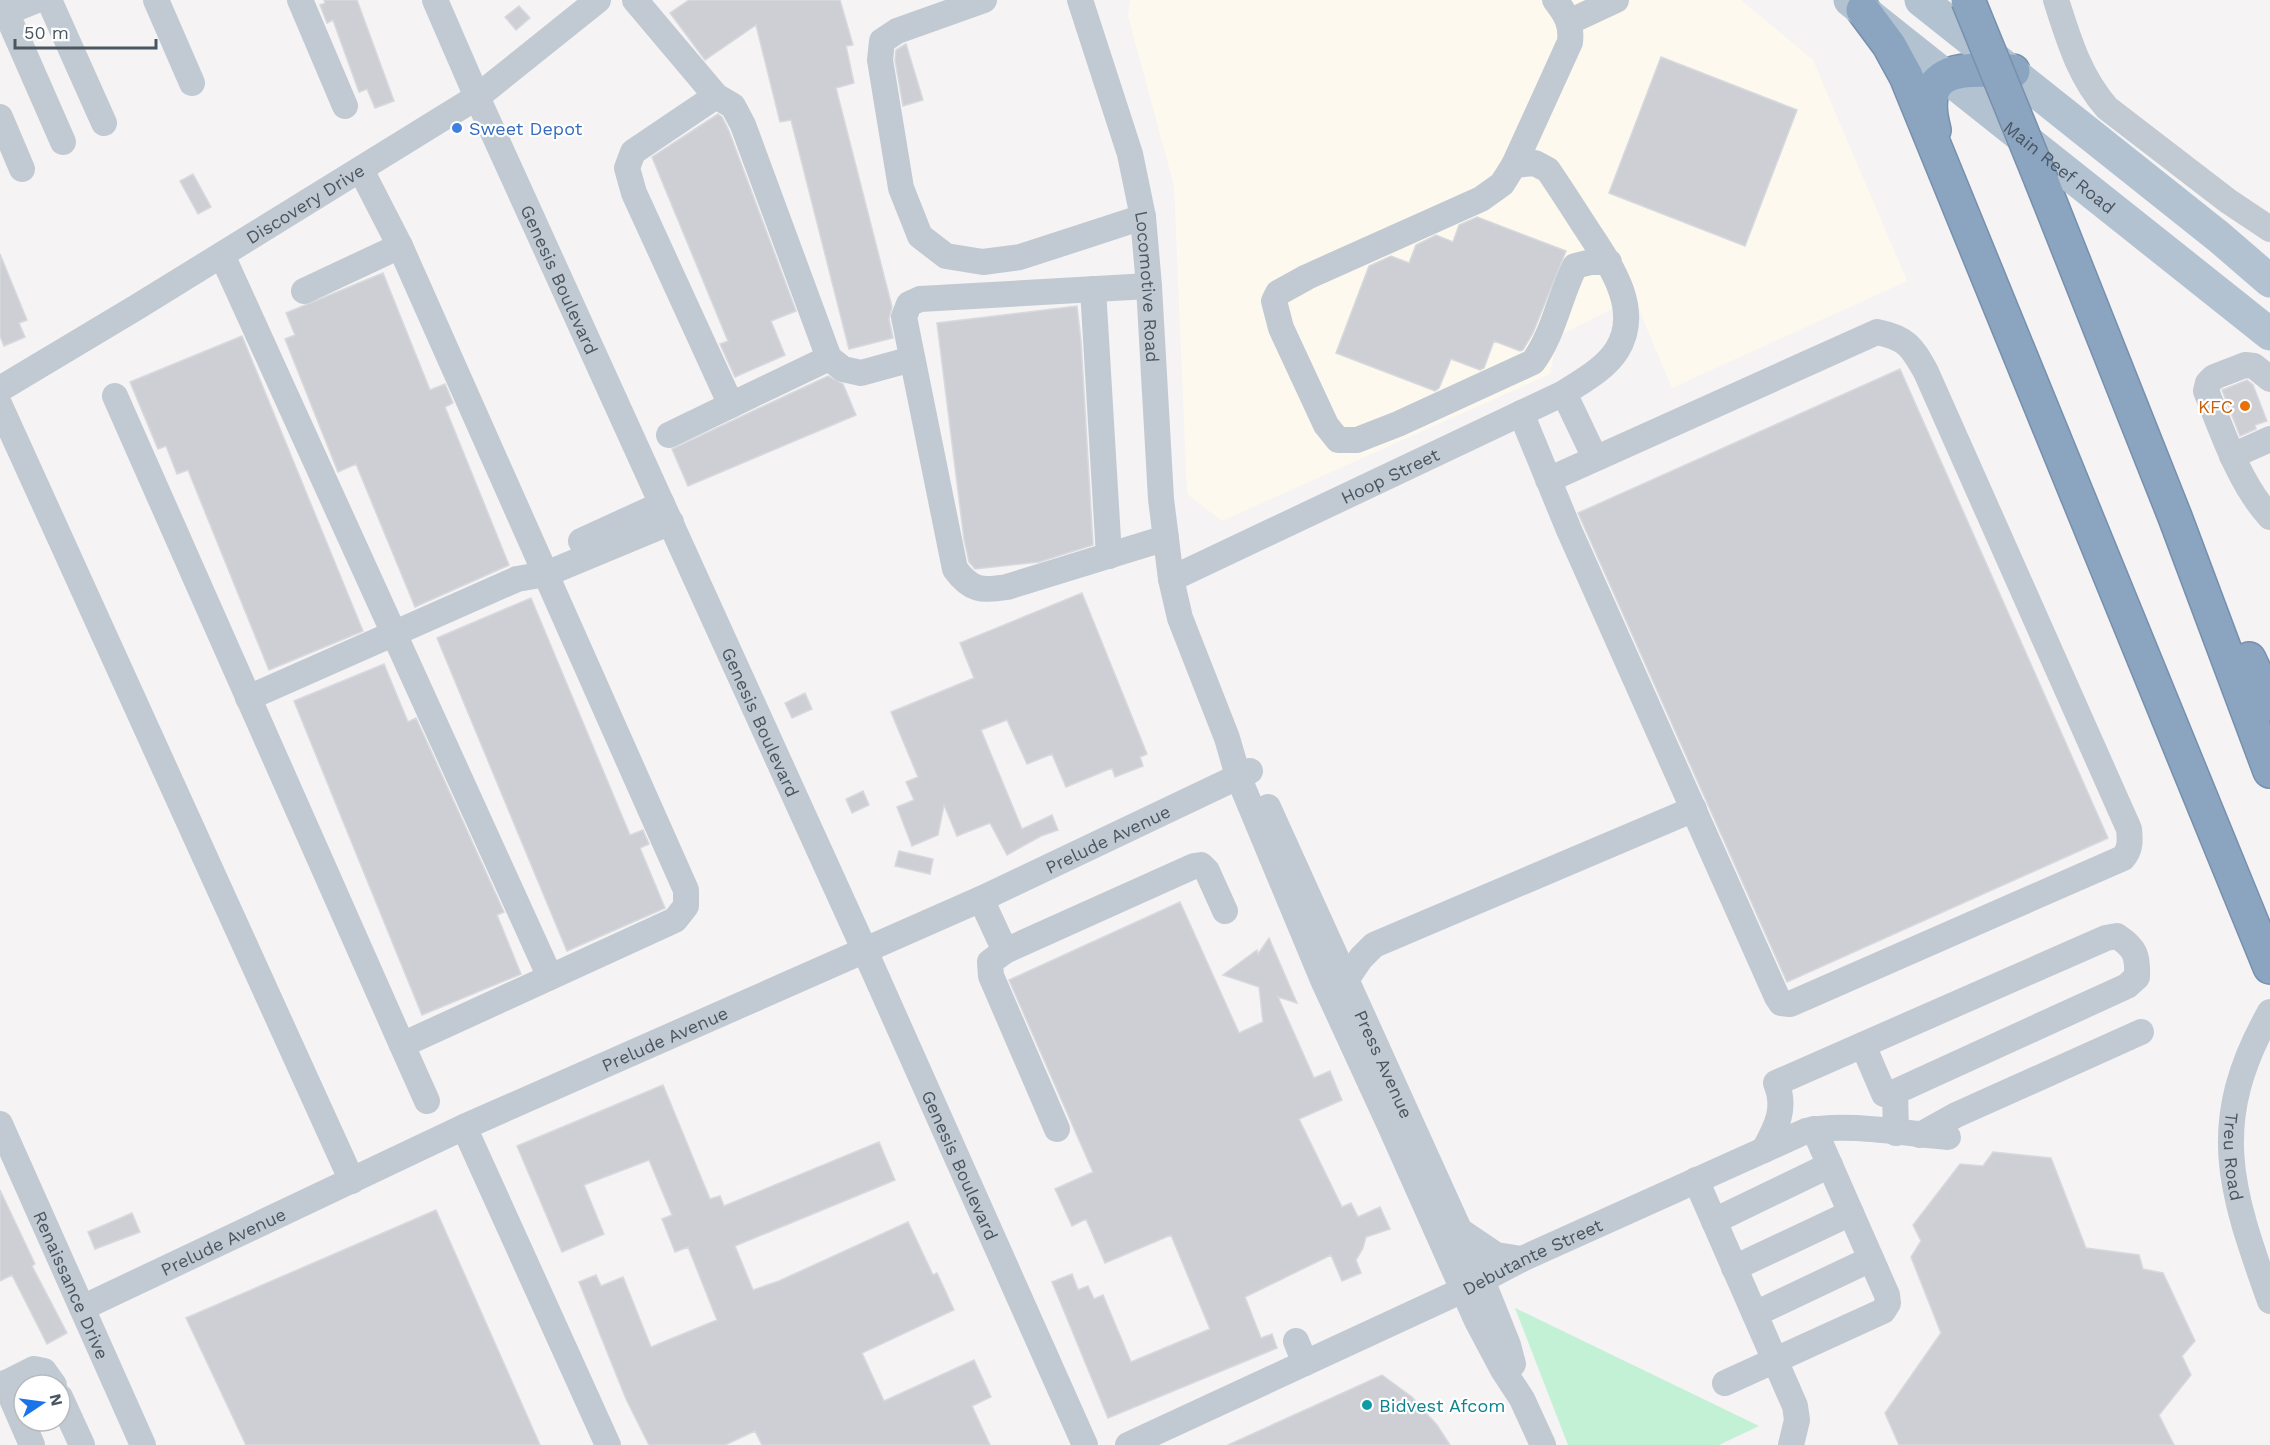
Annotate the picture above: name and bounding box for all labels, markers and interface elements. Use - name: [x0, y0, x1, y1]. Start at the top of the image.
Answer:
- scale bar: [15, 12, 156, 50]
- text: 50 m: [24, 22, 69, 43]
- street label: Main Reef Road: [2000, 116, 2120, 217]
- place label: Sweet Depot: [469, 118, 583, 139]
- marker: Sweet Depot: [450, 121, 464, 135]
- street label: Discovery Drive: [242, 159, 368, 248]
- street label: Genesis Boulevard: [517, 201, 603, 357]
- street label: Locomotive Road: [1131, 209, 1164, 363]
- place label: KFC: [2198, 396, 2233, 417]
- marker: KFC: [2238, 399, 2252, 413]
- street label: Hoop Street: [1337, 443, 1443, 508]
- street label: Genesis Boulevard: [718, 644, 804, 800]
- street label: Prelude Avenue: [1042, 800, 1174, 877]
- street label: Prelude Avenue: [598, 1001, 731, 1076]
- street label: Press Avenue: [1351, 1006, 1418, 1121]
- street label: Genesis Boulevard: [918, 1087, 1003, 1243]
- street label: Treu Road: [2220, 1111, 2248, 1202]
- street label: Prelude Avenue: [157, 1203, 289, 1280]
- street label: Renaissance Drive: [29, 1207, 114, 1362]
- street label: Debutante Street: [1459, 1214, 1606, 1299]
- north arrow: [12, 1373, 72, 1433]
- text: N: [46, 1392, 67, 1408]
- place label: Bidvest Afcom: [1379, 1395, 1505, 1416]
- marker: Bidvest Afcom: [1360, 1398, 1374, 1412]

